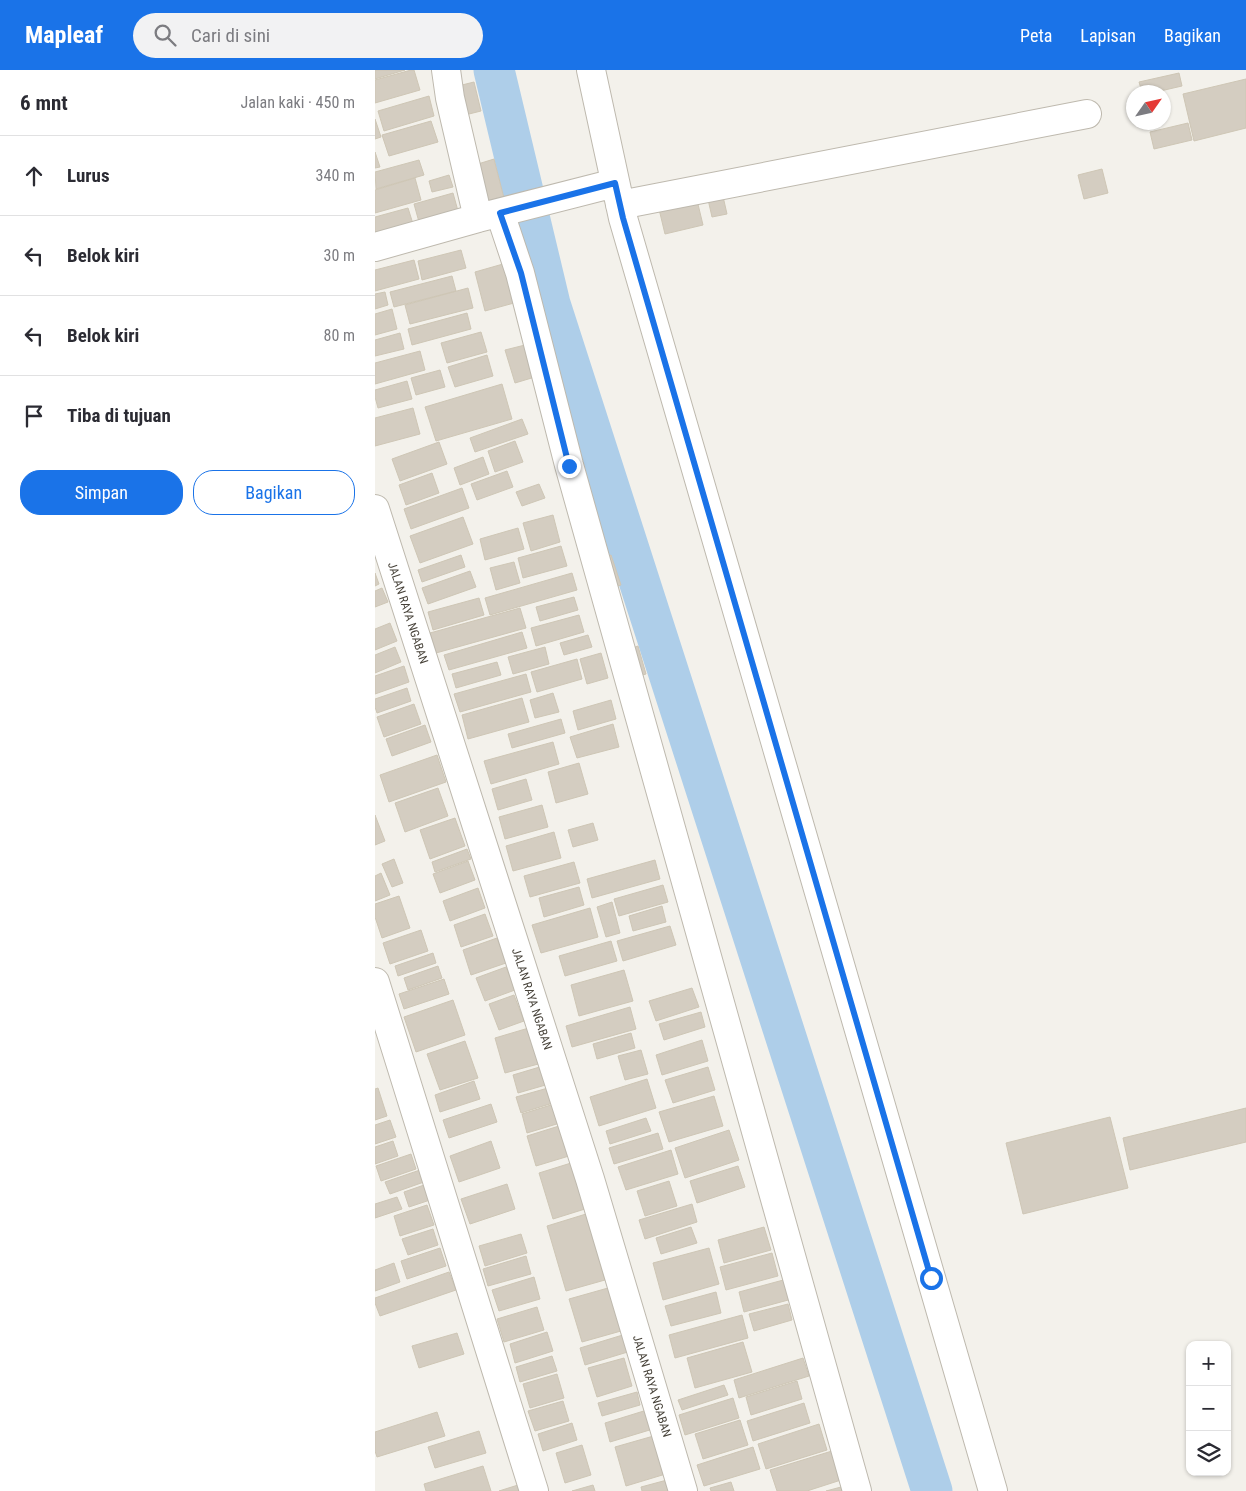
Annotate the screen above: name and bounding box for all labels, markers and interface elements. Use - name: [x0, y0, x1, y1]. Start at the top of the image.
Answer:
- search box: [133, 13, 483, 58]
- text: Mapleaf: [25, 21, 103, 49]
- icon: search: [151, 21, 179, 49]
- text: Cari di sini: [191, 24, 270, 47]
- text: Peta: [1020, 25, 1052, 46]
- text: Lapisan: [1080, 25, 1136, 46]
- text: Bagikan: [1164, 25, 1221, 46]
- north arrow: [1126, 85, 1171, 130]
- text: 6 mnt: [20, 91, 68, 115]
- text: Jalan kaki · 450 m: [240, 93, 355, 112]
- icon: ahead: [20, 162, 48, 190]
- text: Lurus: [67, 164, 110, 187]
- text: 340 m: [316, 166, 355, 185]
- icon: left: [20, 242, 48, 270]
- text: Belok kiri: [67, 244, 139, 267]
- text: 30 m: [323, 246, 355, 265]
- icon: left: [20, 322, 48, 350]
- text: Belok kiri: [67, 324, 139, 347]
- text: 80 m: [323, 326, 355, 345]
- icon: arrive: [20, 402, 48, 430]
- text: Tiba di tujuan: [67, 404, 171, 427]
- route end: [558, 455, 581, 478]
- button: Simpan: [20, 470, 183, 515]
- button: Bagikan: [193, 470, 355, 515]
- street label: JALAN RAYA NGABAN: [385, 560, 431, 666]
- street label: JALAN RAYA NGABAN: [509, 946, 555, 1052]
- route start: [920, 1267, 943, 1290]
- street label: JALAN RAYA NGABAN: [630, 1333, 674, 1439]
- map controls: [1186, 1341, 1231, 1476]
- button: +: [1186, 1341, 1231, 1386]
- button: −: [1186, 1386, 1231, 1431]
- button: layers: [1186, 1431, 1231, 1476]

